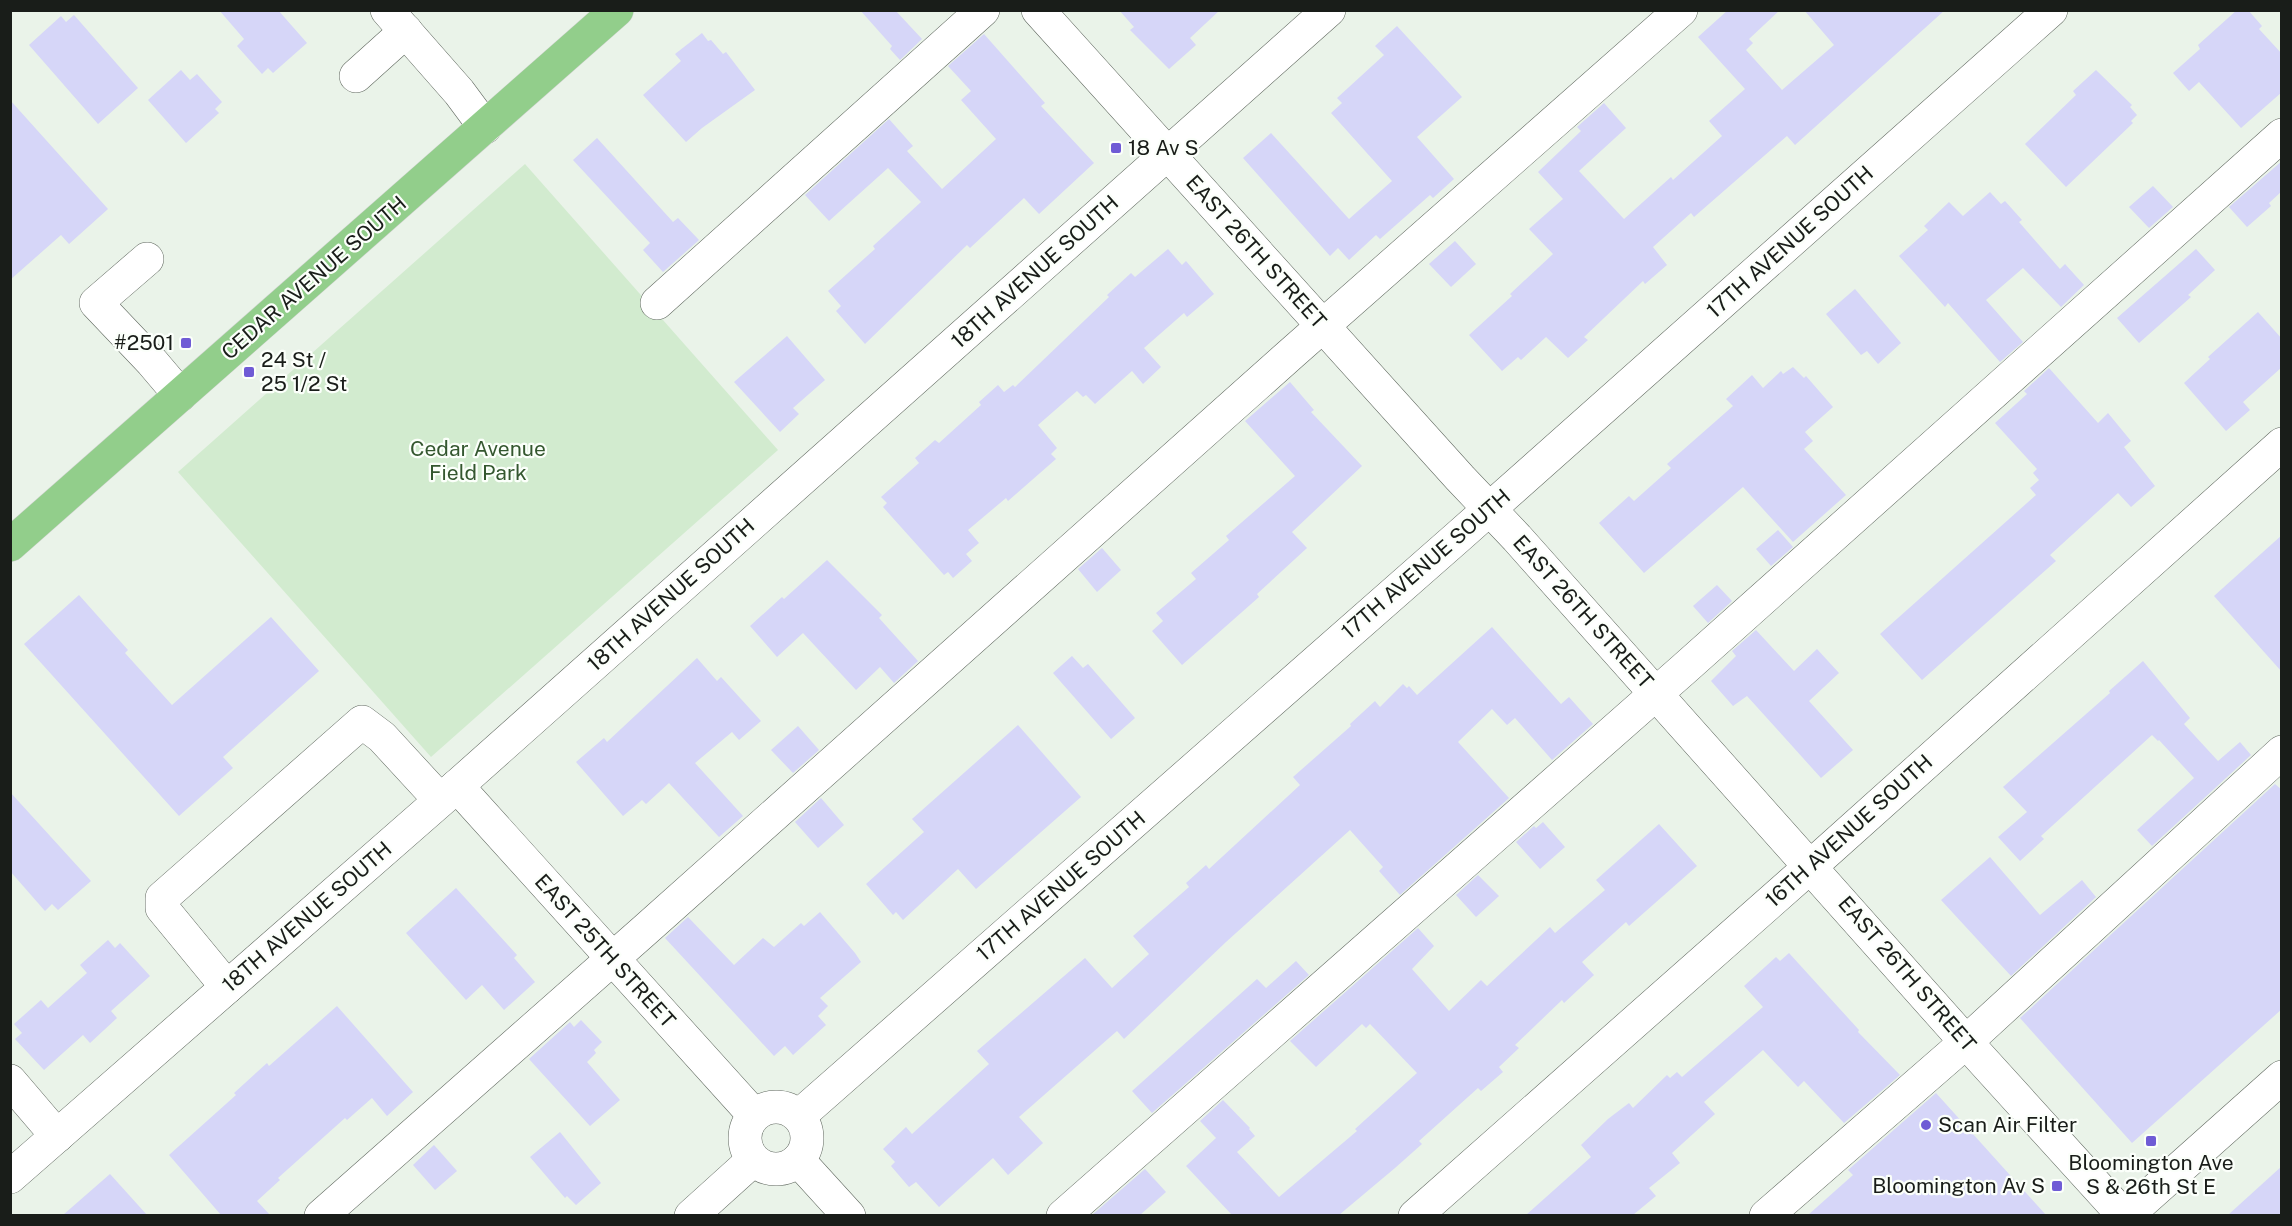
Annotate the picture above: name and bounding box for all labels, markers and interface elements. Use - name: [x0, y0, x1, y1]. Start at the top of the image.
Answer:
- place label: 18 Av S: [1128, 135, 1199, 160]
- marker: 18 Av S: [1109, 141, 1123, 155]
- street label: 17TH AVENUE SOUTH: [1701, 160, 1878, 323]
- street label: EAST 26TH STREET: [1181, 170, 1332, 333]
- street label: 18TH AVENUE SOUTH: [946, 190, 1123, 353]
- street label: CEDAR AVENUE SOUTH: [216, 191, 411, 365]
- place label: #2501: [114, 330, 174, 355]
- marker: #2501: [179, 336, 193, 350]
- place label: 24 St / 25 1/2 St: [261, 347, 347, 396]
- marker: 24 St / 25 1/2 St: [242, 365, 256, 379]
- park label: Cedar Avenue Field Park: [410, 436, 546, 485]
- street label: 17TH AVENUE SOUTH: [1336, 484, 1515, 644]
- street label: 18TH AVENUE SOUTH: [582, 513, 759, 676]
- street label: EAST 26TH STREET: [1508, 530, 1659, 693]
- street label: 16TH AVENUE SOUTH: [1760, 749, 1937, 912]
- street label: 17TH AVENUE SOUTH: [971, 806, 1150, 966]
- street label: 18TH AVENUE SOUTH: [217, 836, 397, 997]
- street label: EAST 25TH STREET: [530, 869, 681, 1033]
- street label: EAST 26TH STREET: [1833, 891, 1982, 1056]
- place label: Scan Air Filter: [1938, 1112, 2077, 1137]
- marker: Scan Air Filter: [1919, 1118, 1933, 1132]
- marker: Bloomington Ave S & 26th St E: [2144, 1134, 2158, 1148]
- place label: Bloomington Ave S & 26th St E: [2068, 1150, 2234, 1199]
- place label: Bloomington Av S: [1872, 1173, 2045, 1198]
- marker: Bloomington Av S: [2050, 1179, 2064, 1193]

